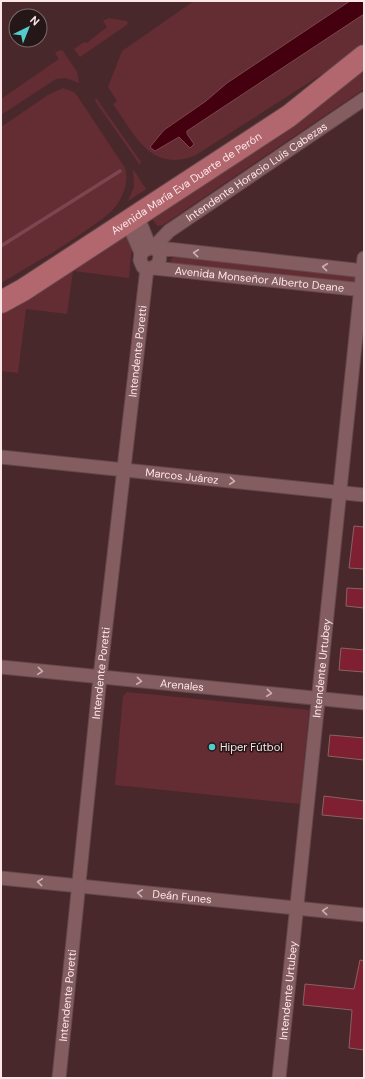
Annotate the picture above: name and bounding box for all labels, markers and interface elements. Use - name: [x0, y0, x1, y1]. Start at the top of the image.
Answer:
- north arrow: [8, 8, 48, 48]
- text: N: [27, 13, 43, 29]
- street label: Intendente Horacio Luis Cabezas: [183, 119, 330, 225]
- street label: Avenida María Eva Duarte de Perón: [108, 129, 264, 238]
- one-way arrow: [193, 249, 199, 258]
- one-way arrow: [322, 262, 328, 271]
- street label: Avenida Monseñor Alberto Deane: [174, 263, 345, 295]
- street label: Intendente Poretti: [125, 305, 150, 398]
- street label: Marcos Juárez: [145, 465, 219, 487]
- one-way arrow: [229, 476, 235, 485]
- street label: Intendente Urtubey: [309, 618, 334, 718]
- street label: Intendente Poretti: [89, 626, 113, 720]
- one-way arrow: [37, 666, 43, 675]
- one-way arrow: [136, 676, 142, 685]
- street label: Arenales: [160, 676, 205, 694]
- one-way arrow: [266, 689, 272, 698]
- place label: Hiper Fútbol: [220, 740, 283, 754]
- marker: Hiper Fútbol: [207, 742, 217, 752]
- one-way arrow: [37, 878, 43, 887]
- street label: Deán Funes: [152, 886, 212, 906]
- one-way arrow: [137, 888, 143, 897]
- one-way arrow: [322, 907, 328, 916]
- street label: Intendente Urtubey: [276, 940, 300, 1041]
- street label: Intendente Poretti: [56, 949, 79, 1042]

